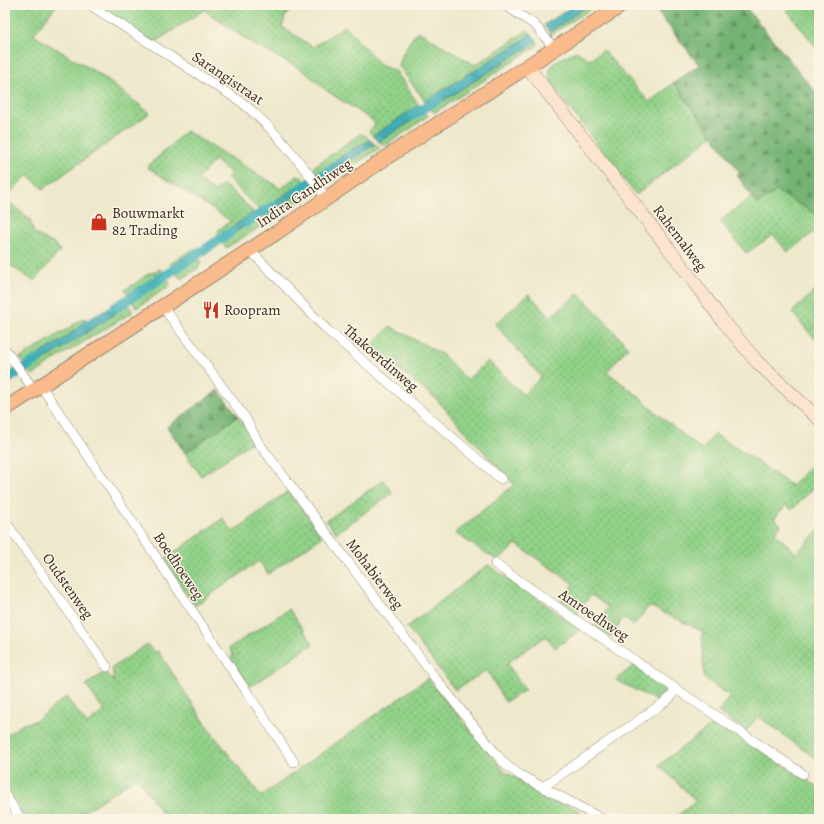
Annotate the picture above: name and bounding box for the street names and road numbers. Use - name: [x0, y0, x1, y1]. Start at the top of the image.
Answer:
- street label: Sarangistraat: [188, 47, 268, 109]
- street label: Indira Gandhiweg: [252, 153, 356, 232]
- street label: Rahemalweg: [649, 201, 712, 276]
- street label: Thakoerdinweg: [339, 320, 423, 397]
- street label: Boedhoeweg: [149, 528, 209, 604]
- street label: Mohabierweg: [342, 535, 409, 614]
- street label: Oudstenweg: [38, 549, 98, 624]
- street label: Amroedhweg: [554, 584, 634, 646]

